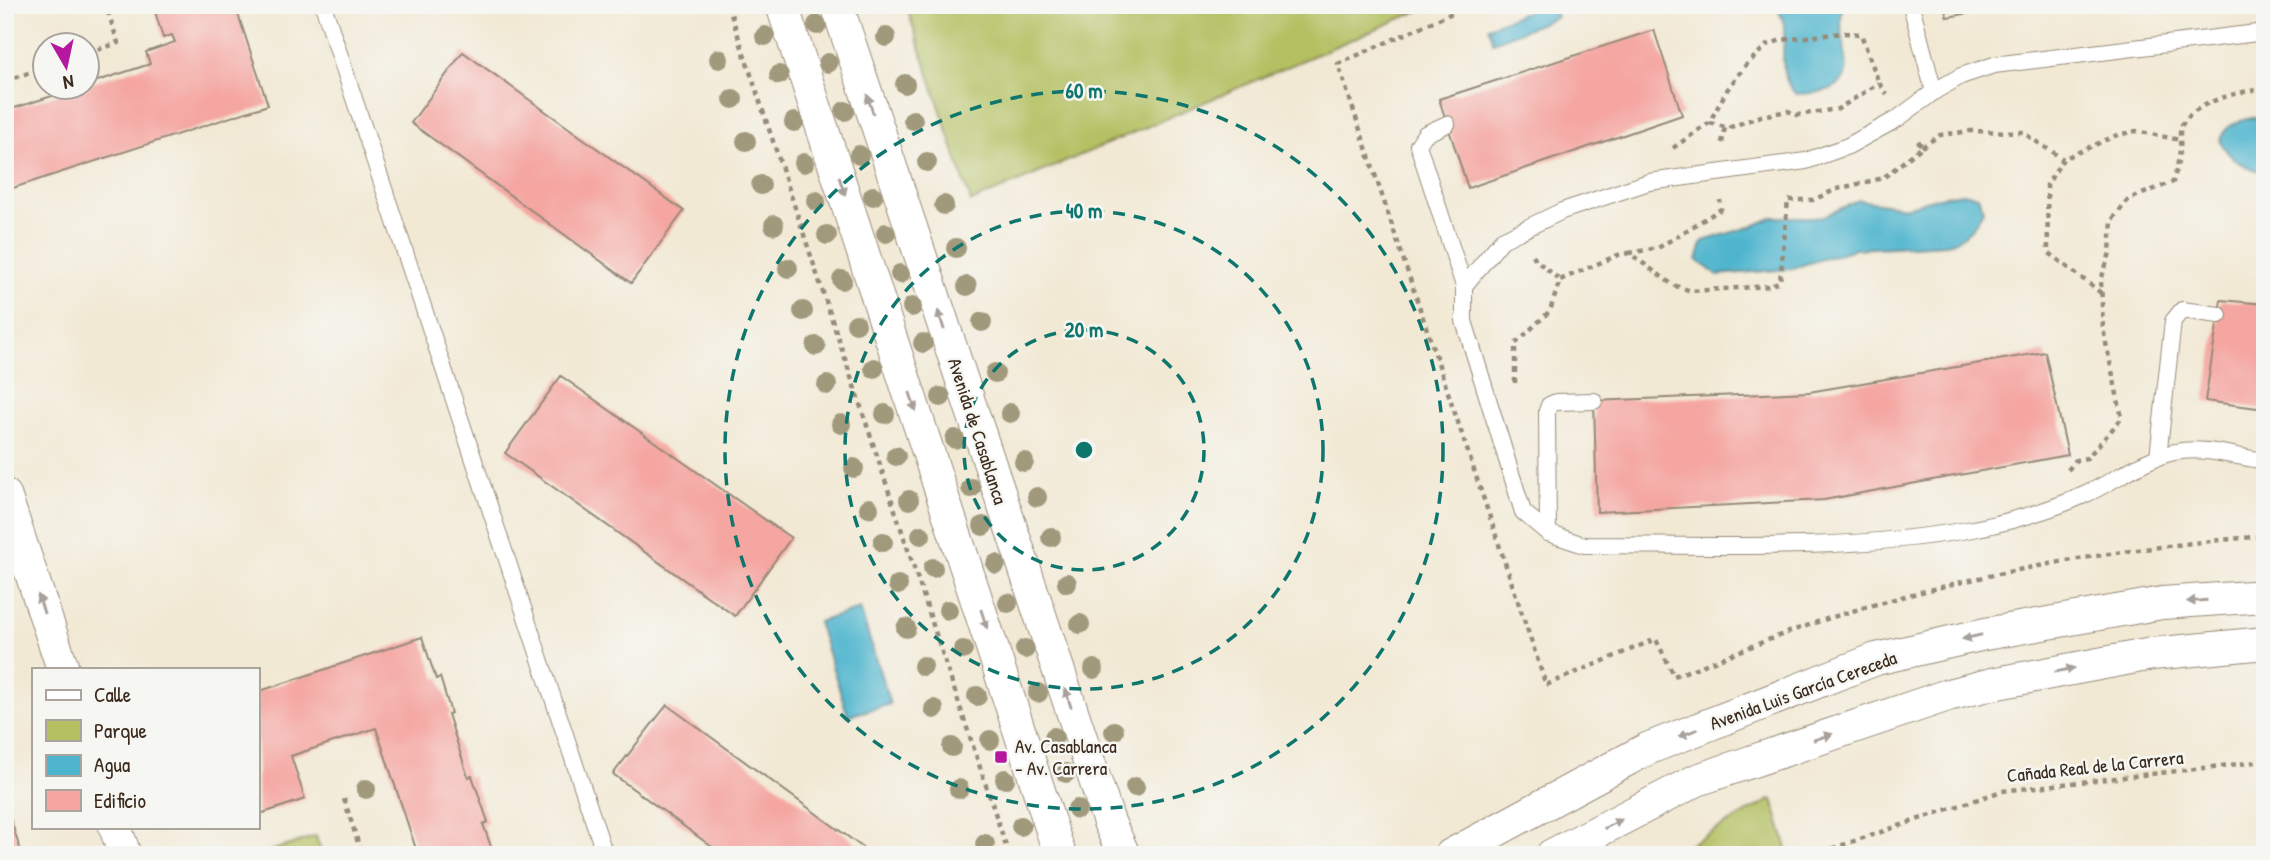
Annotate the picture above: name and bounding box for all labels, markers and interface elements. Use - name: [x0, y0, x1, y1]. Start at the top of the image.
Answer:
- north arrow: [32, 32, 102, 102]
- text: N: [62, 69, 76, 96]
- text: 60 m: [1066, 76, 1102, 105]
- one-way arrow: [864, 93, 874, 114]
- one-way arrow: [837, 176, 848, 197]
- text: 40 m: [1066, 196, 1102, 225]
- one-way arrow: [935, 309, 946, 330]
- text: 20 m: [1065, 315, 1103, 344]
- street label: Avenida de Casablanca: [942, 355, 1014, 508]
- one-way arrow: [908, 392, 919, 413]
- centre of rings: [1072, 438, 1096, 462]
- one-way arrow: [36, 594, 46, 615]
- one-way arrow: [2185, 596, 2207, 607]
- one-way arrow: [979, 608, 990, 629]
- one-way arrow: [1961, 632, 1983, 643]
- street label: Avenida Luis García Cereceda: [1706, 644, 1901, 736]
- one-way arrow: [2054, 664, 2076, 675]
- legend: [32, 668, 259, 828]
- text: Calle: [94, 680, 131, 709]
- one-way arrow: [1062, 688, 1073, 709]
- text: Parque: [94, 716, 147, 745]
- one-way arrow: [1677, 727, 1698, 738]
- one-way arrow: [1813, 732, 1834, 742]
- place label: Av. Casablanca - Av. Carrera: [1015, 733, 1117, 781]
- street label: Cañada Real de la Carrera: [2006, 744, 2185, 788]
- marker: Av. Casablanca - Av. Carrera: [993, 749, 1009, 765]
- text: Agua: [94, 750, 130, 779]
- text: Edificio: [94, 786, 146, 815]
- one-way arrow: [1603, 818, 1623, 829]

